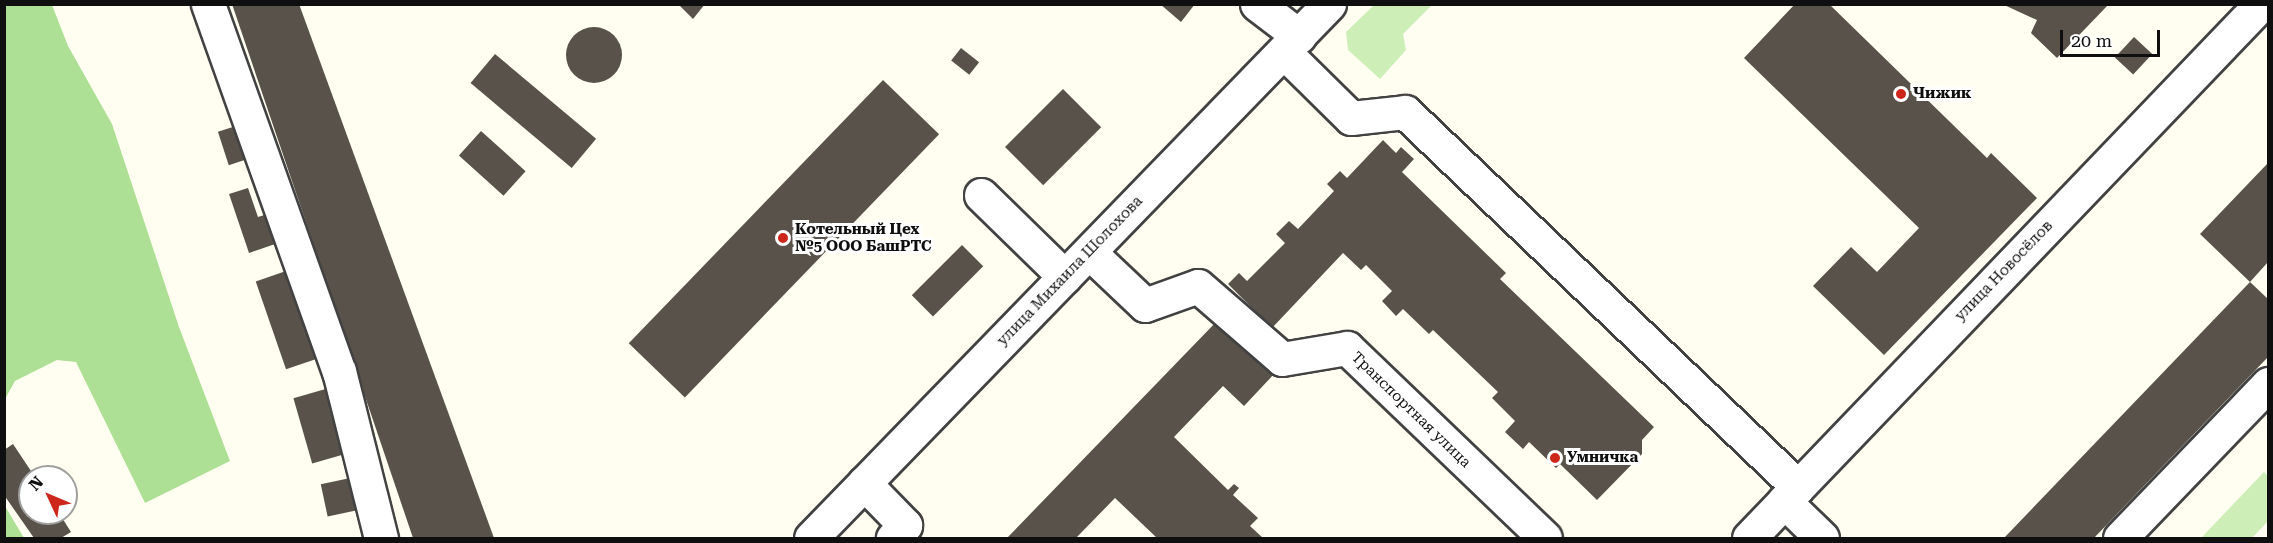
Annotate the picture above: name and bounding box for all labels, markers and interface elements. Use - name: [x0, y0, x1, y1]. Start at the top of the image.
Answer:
- scale bar: [2063, 18, 2164, 56]
- text: 20 m: [2071, 30, 2112, 51]
- place label: Чижик: [1913, 85, 1971, 103]
- marker: Чижик: [1894, 87, 1908, 101]
- street label: улица Михаила Шолохова: [994, 192, 1146, 350]
- street label: улица Новосёлов: [1951, 217, 2057, 325]
- place label: Котельный Цех №5 ООО БашРТС: [795, 220, 931, 255]
- marker: Котельный Цех №5 ООО БашРТС: [776, 231, 790, 245]
- street label: Транспортная улица: [1348, 348, 1474, 472]
- place label: Умничка: [1567, 449, 1638, 467]
- marker: Умничка: [1548, 451, 1562, 465]
- north arrow: [18, 465, 78, 525]
- text: N: [25, 473, 47, 495]

